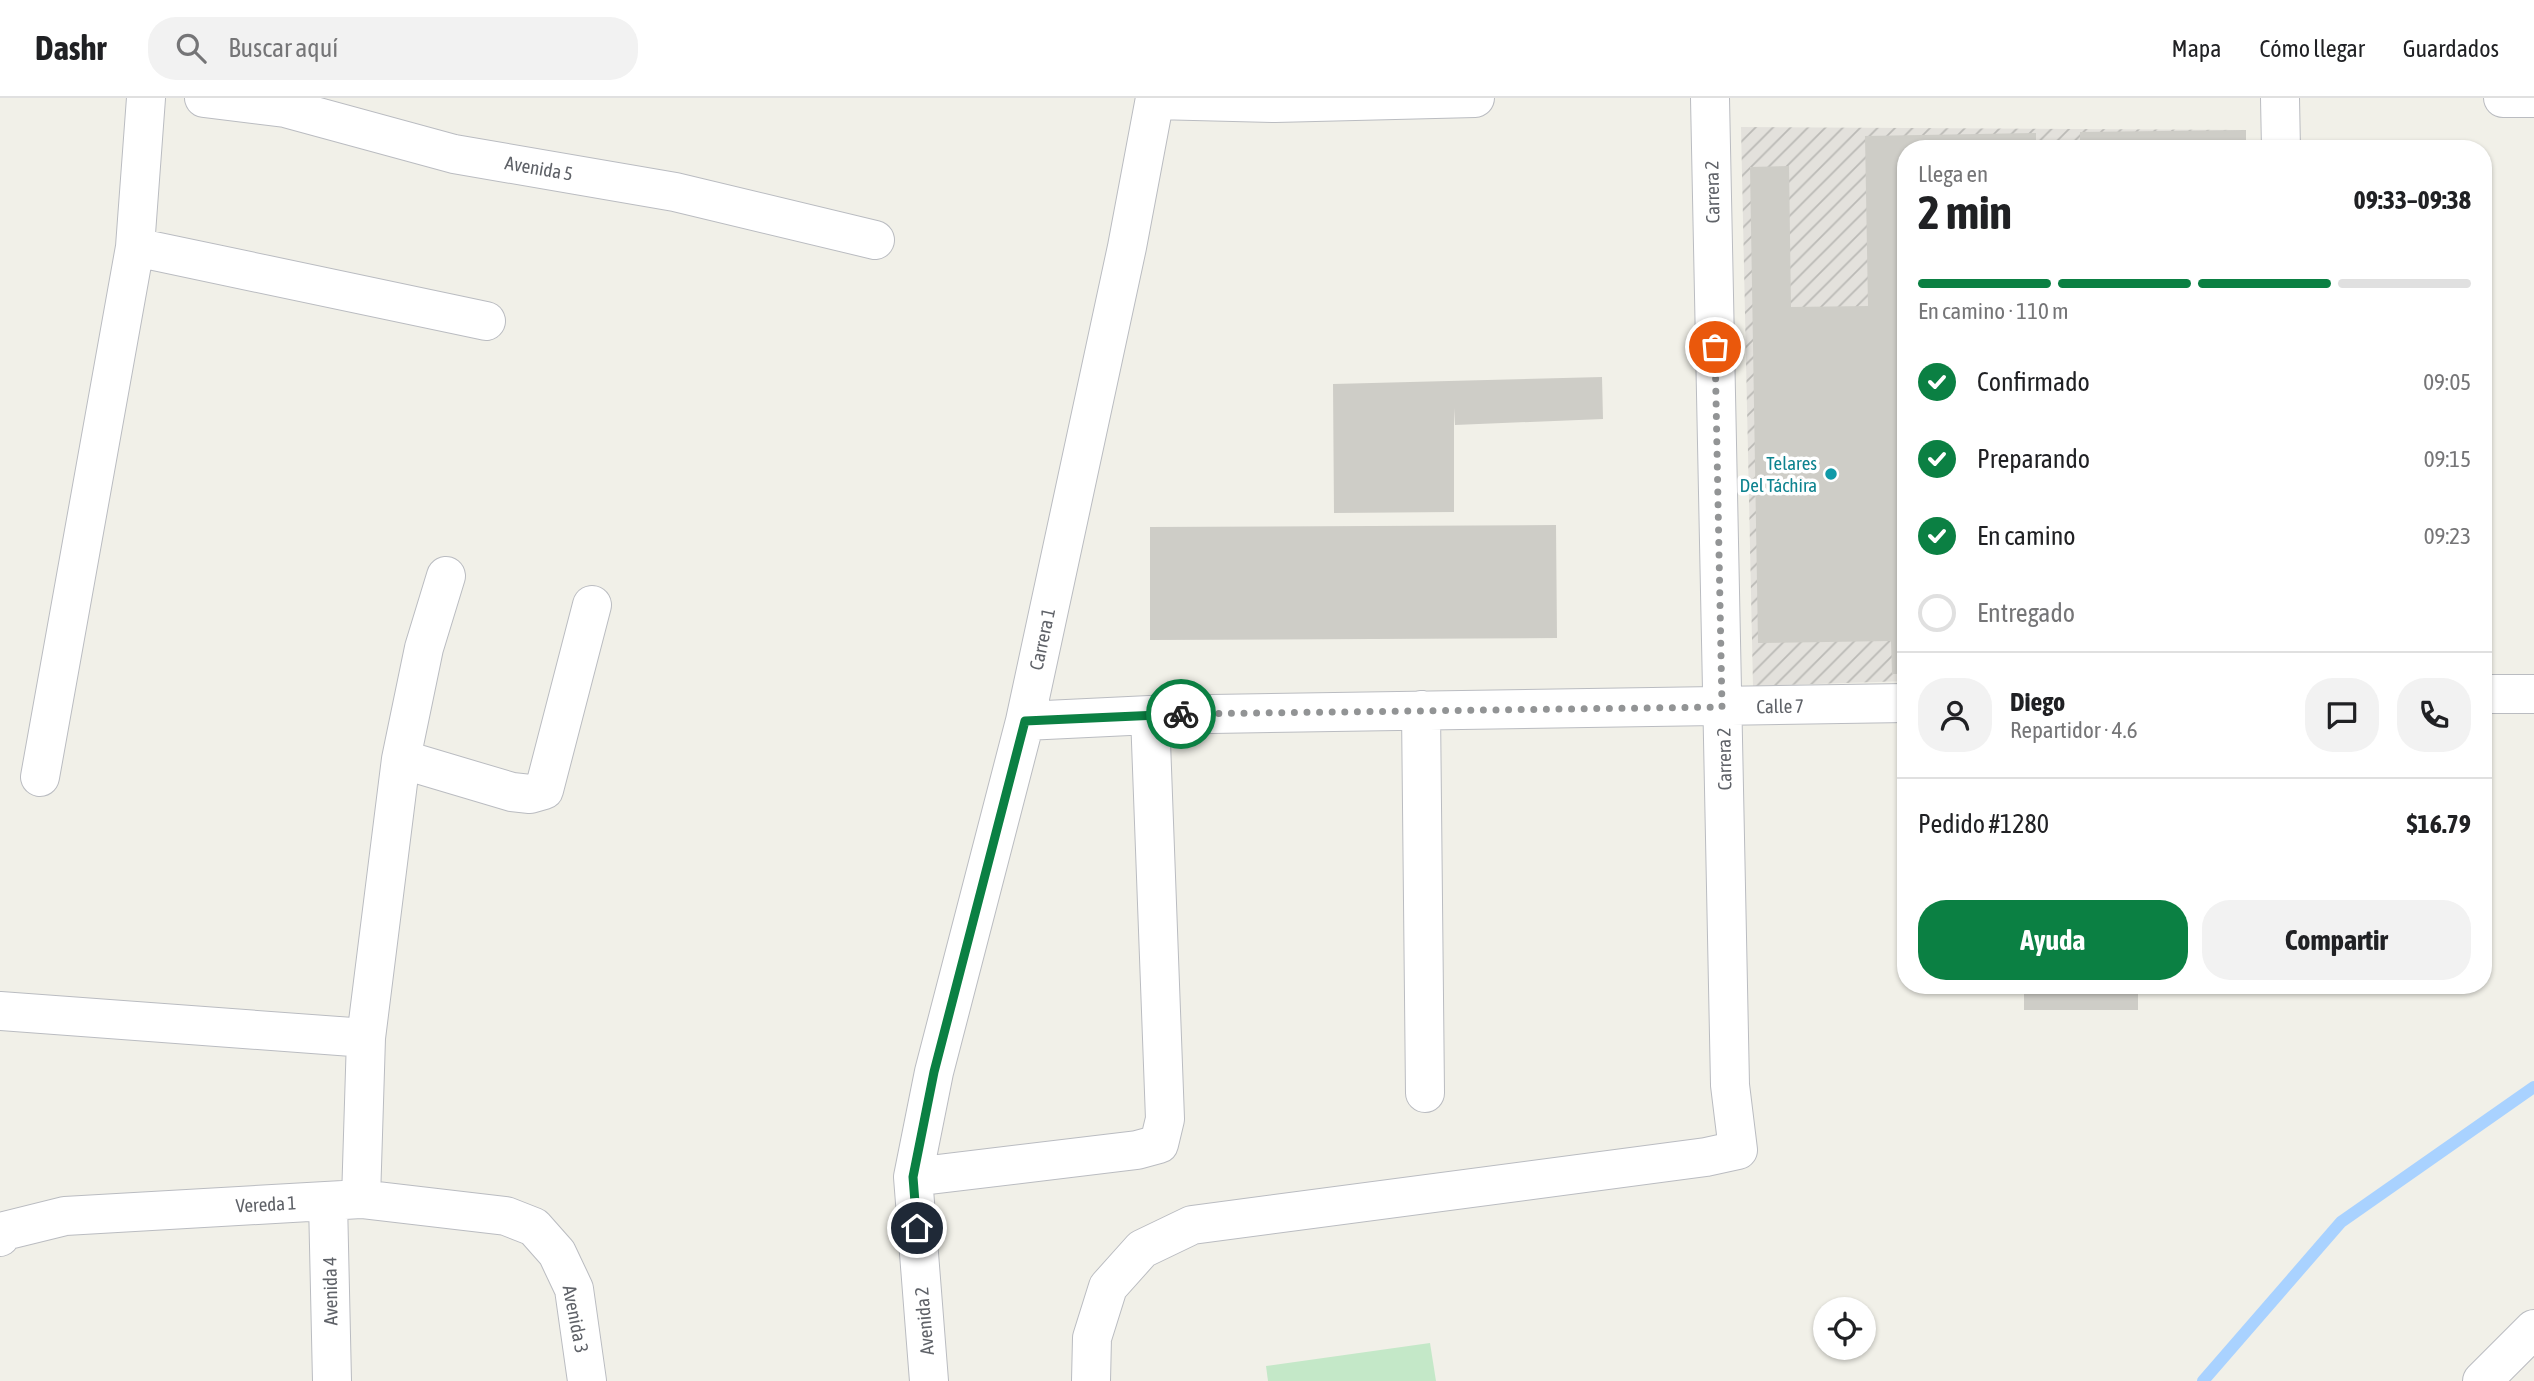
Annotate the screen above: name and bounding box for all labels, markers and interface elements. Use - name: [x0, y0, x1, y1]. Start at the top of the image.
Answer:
- search box: [148, 17, 638, 80]
- text: Dashr: [35, 29, 106, 67]
- icon: search: [172, 29, 210, 67]
- text: Buscar aquí: [228, 33, 338, 63]
- text: Mapa: [2172, 35, 2221, 62]
- text: Cómo llegar: [2259, 35, 2365, 62]
- text: Guardados: [2403, 35, 2499, 62]
- street label: Avenida 5: [503, 151, 575, 185]
- street label: Carrera 2: [1700, 160, 1724, 224]
- text: Llega en: [1918, 161, 1988, 187]
- text: 09:33–09:38: [2354, 185, 2471, 215]
- text: 2 min: [1918, 186, 2012, 239]
- text: En camino · 110 m: [1918, 298, 2069, 324]
- pin: [1685, 317, 1745, 377]
- icon: bag: [1696, 328, 1734, 366]
- icon: check: [1918, 363, 1956, 401]
- text: Confirmado: [1977, 367, 2090, 397]
- text: 09:05: [2423, 369, 2471, 395]
- icon: check: [1918, 440, 1956, 478]
- text: Preparando: [1977, 444, 2090, 474]
- text: 09:15: [2424, 446, 2471, 472]
- place label: Telares Del Táchira: [1740, 452, 1817, 496]
- marker: Telares Del Táchira: [1823, 466, 1839, 482]
- icon: check: [1918, 517, 1956, 555]
- text: En camino: [1977, 521, 2076, 551]
- text: 09:23: [2424, 523, 2471, 549]
- text: Entregado: [1977, 598, 2075, 628]
- street label: Carrera 1: [1025, 606, 1059, 672]
- button: person: [1918, 678, 1992, 752]
- button: chat: [2305, 678, 2379, 752]
- button: phone: [2397, 678, 2471, 752]
- courier: [1146, 679, 1216, 749]
- text: Diego: [2010, 687, 2065, 717]
- icon: bike: [1162, 695, 1200, 733]
- street label: Calle 7: [1756, 695, 1804, 717]
- text: Repartidor · 4.6: [2010, 717, 2137, 743]
- street label: Carrera 2: [1712, 727, 1736, 791]
- text: Pedido #1280: [1918, 809, 2049, 839]
- text: $16.79: [2407, 809, 2471, 839]
- button: Ayuda: [1918, 900, 2188, 980]
- button: Compartir: [2202, 900, 2471, 980]
- street label: Vereda 1: [235, 1191, 297, 1217]
- pin: [887, 1198, 947, 1258]
- icon: home: [898, 1209, 936, 1247]
- street label: Avenida 4: [318, 1256, 342, 1325]
- street label: Avenida 3: [559, 1283, 593, 1355]
- street label: Avenida 2: [910, 1286, 938, 1356]
- map controls: [1813, 1297, 1876, 1360]
- button: locate: [1813, 1297, 1876, 1360]

